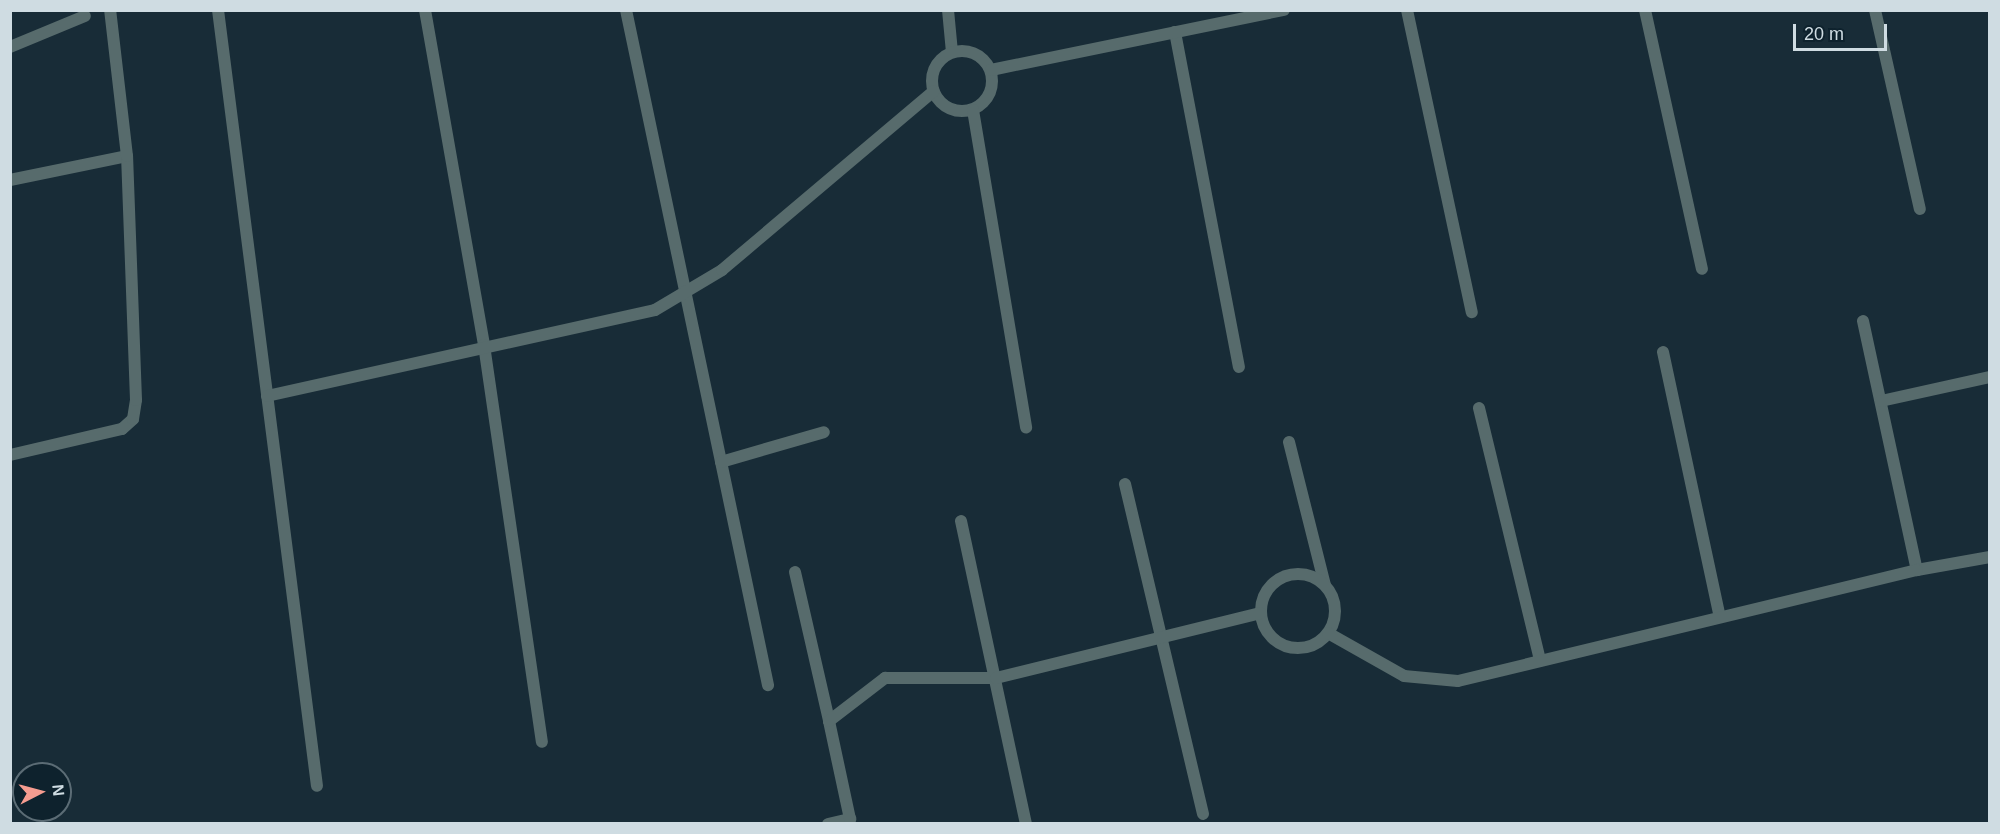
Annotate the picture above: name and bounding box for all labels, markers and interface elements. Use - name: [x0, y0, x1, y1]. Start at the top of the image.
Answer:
- scale bar: [1796, 12, 1890, 50]
- text: 20 m: [1804, 24, 1844, 44]
- north arrow: [12, 762, 72, 822]
- text: N: [49, 784, 67, 797]

